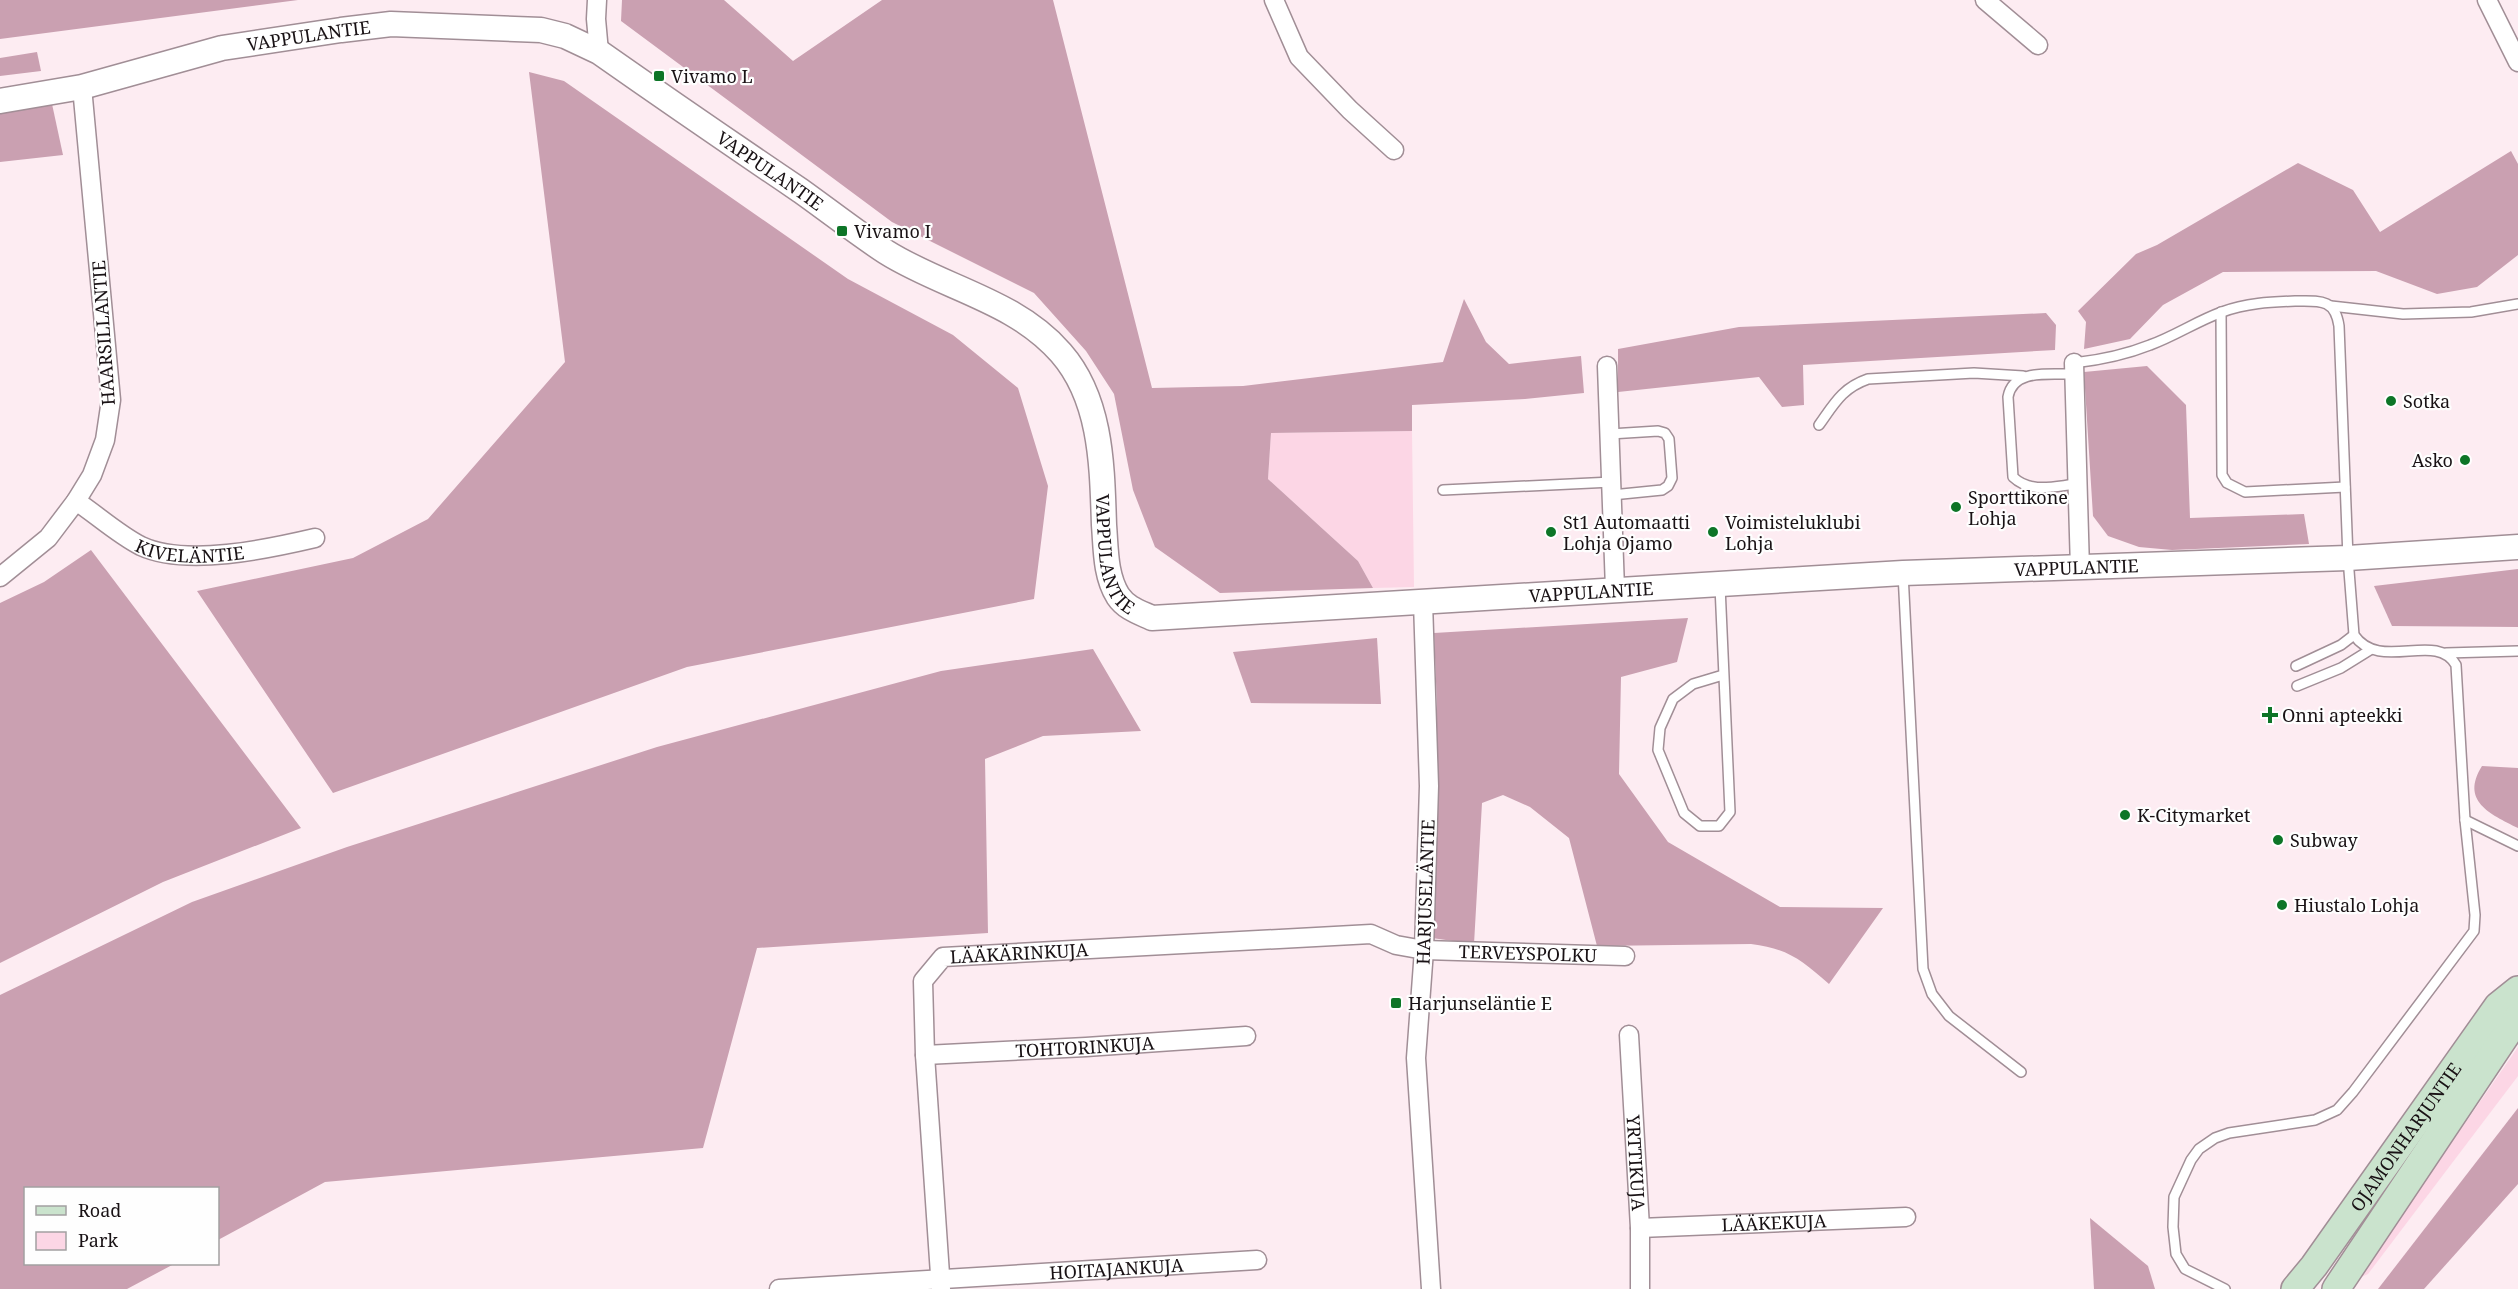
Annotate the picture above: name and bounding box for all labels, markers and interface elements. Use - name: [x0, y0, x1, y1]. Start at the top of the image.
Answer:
- street label: VAPPULANTIE: [245, 15, 372, 56]
- place label: Vivamo L: [671, 64, 753, 88]
- marker: Vivamo L: [652, 69, 666, 83]
- street label: VAPPULANTIE: [712, 125, 829, 216]
- place label: Vivamo I: [854, 219, 931, 243]
- marker: Vivamo I: [835, 224, 849, 238]
- street label: HAARSILLANTIE: [86, 260, 120, 406]
- place label: Sotka: [2403, 389, 2450, 413]
- marker: Sotka: [2384, 394, 2398, 408]
- place label: Asko: [2412, 448, 2453, 472]
- marker: Asko: [2458, 453, 2472, 467]
- place label: Sporttikone Lohja: [1968, 485, 2068, 530]
- street label: VAPPULANTIE: [1091, 493, 1140, 619]
- marker: Sporttikone Lohja: [1949, 500, 1963, 514]
- place label: St1 Automaatti Lohja Ojamo: [1563, 510, 1690, 555]
- place label: Voimisteluklubi Lohja: [1725, 510, 1861, 555]
- marker: St1 Automaatti Lohja Ojamo: [1544, 525, 1558, 539]
- marker: Voimisteluklubi Lohja: [1706, 525, 1720, 539]
- street label: KIVELÄNTIE: [132, 533, 246, 568]
- street label: VAPPULANTIE: [2014, 553, 2139, 581]
- street label: VAPPULANTIE: [1528, 576, 1654, 607]
- place label: Onni apteekki: [2282, 703, 2403, 727]
- marker: Onni apteekki: [2263, 708, 2277, 722]
- place label: K-Citymarket: [2137, 803, 2250, 827]
- marker: K-Citymarket: [2118, 808, 2132, 822]
- street label: HARJUSELÄNTIE: [1410, 819, 1440, 965]
- place label: Subway: [2290, 828, 2359, 852]
- marker: Subway: [2271, 833, 2285, 847]
- place label: Hiustalo Lohja: [2294, 893, 2419, 917]
- marker: Hiustalo Lohja: [2275, 898, 2289, 912]
- street label: LÄÄKÄRINKUJA: [949, 937, 1089, 969]
- street label: TERVEYSPOLKU: [1458, 939, 1597, 967]
- place label: Harjunseläntie E: [1408, 991, 1552, 1015]
- marker: Harjunseläntie E: [1389, 996, 1403, 1010]
- street label: TOHTORINKUJA: [1015, 1030, 1155, 1062]
- street label: OJAMONHARJUNTIE: [2344, 1058, 2466, 1216]
- street label: YRTTIKUJA: [1622, 1113, 1651, 1212]
- legend: [24, 1187, 219, 1265]
- text: Road: [78, 1198, 121, 1222]
- street label: LÄÄKEKUJA: [1721, 1208, 1827, 1237]
- text: Park: [78, 1228, 118, 1252]
- street label: HOITAJANKUJA: [1049, 1252, 1185, 1285]

